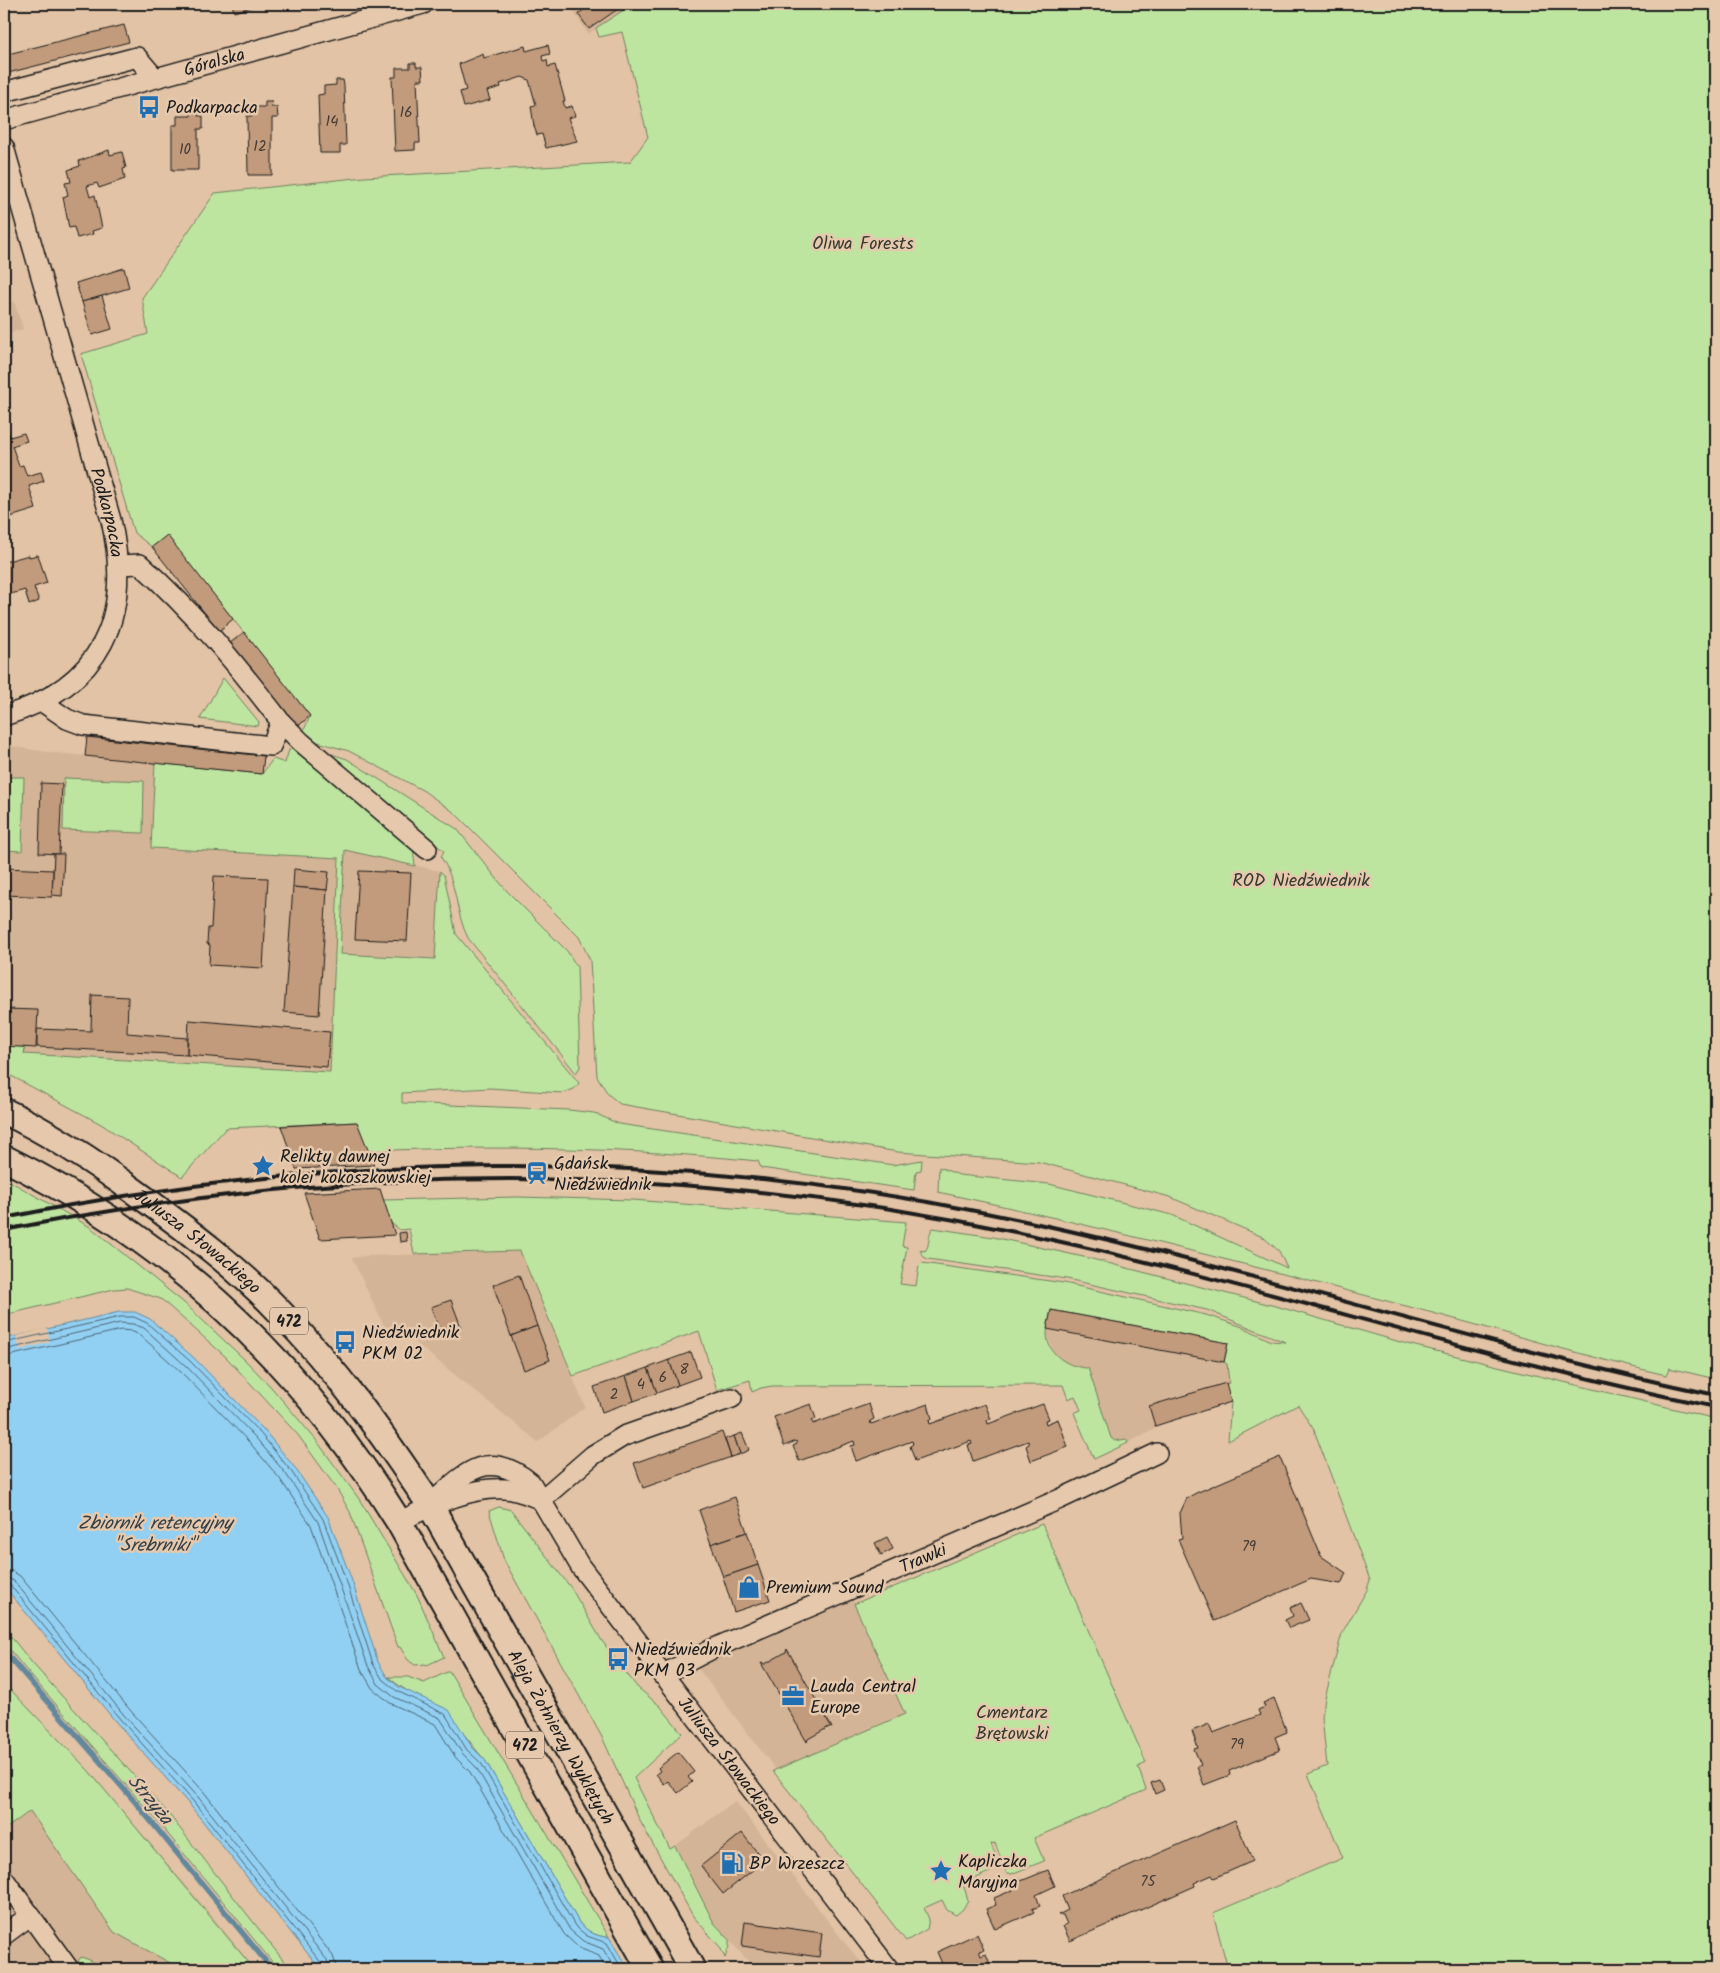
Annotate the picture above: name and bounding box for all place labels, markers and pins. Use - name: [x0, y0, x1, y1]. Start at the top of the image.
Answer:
- bus stop icon: Podkarpacka: [136, 94, 162, 120]
- place label: Podkarpacka: [166, 94, 258, 123]
- place label: Relikty dawnej kolei kokoszkowskiej: [280, 1143, 433, 1193]
- place label: Gdańsk Niedźwiednik: [554, 1150, 652, 1200]
- place icon: Relikty dawnej kolei kokoszkowskiej: [250, 1153, 276, 1179]
- station icon: Gdańsk Niedźwiednik: [524, 1160, 550, 1186]
- place label: Niedźwiednik PKM 02: [362, 1319, 460, 1369]
- bus stop icon: Niedźwiednik PKM 02: [332, 1329, 358, 1355]
- shop icon: Premium Sound: [736, 1574, 762, 1600]
- place label: Premium Sound: [766, 1574, 885, 1603]
- place label: Niedźwiednik PKM 03: [634, 1636, 732, 1686]
- bus stop icon: Niedźwiednik PKM 03: [605, 1646, 631, 1672]
- place label: Lauda Central Europe: [810, 1673, 916, 1723]
- office icon: Lauda Central Europe: [780, 1683, 806, 1709]
- place label: Kapliczka Maryjna: [958, 1848, 1027, 1898]
- fuel station icon: BP Wrzeszcz: [719, 1850, 745, 1876]
- place label: BP Wrzeszcz: [749, 1850, 845, 1879]
- place icon: Kapliczka Maryjna: [928, 1858, 954, 1884]

